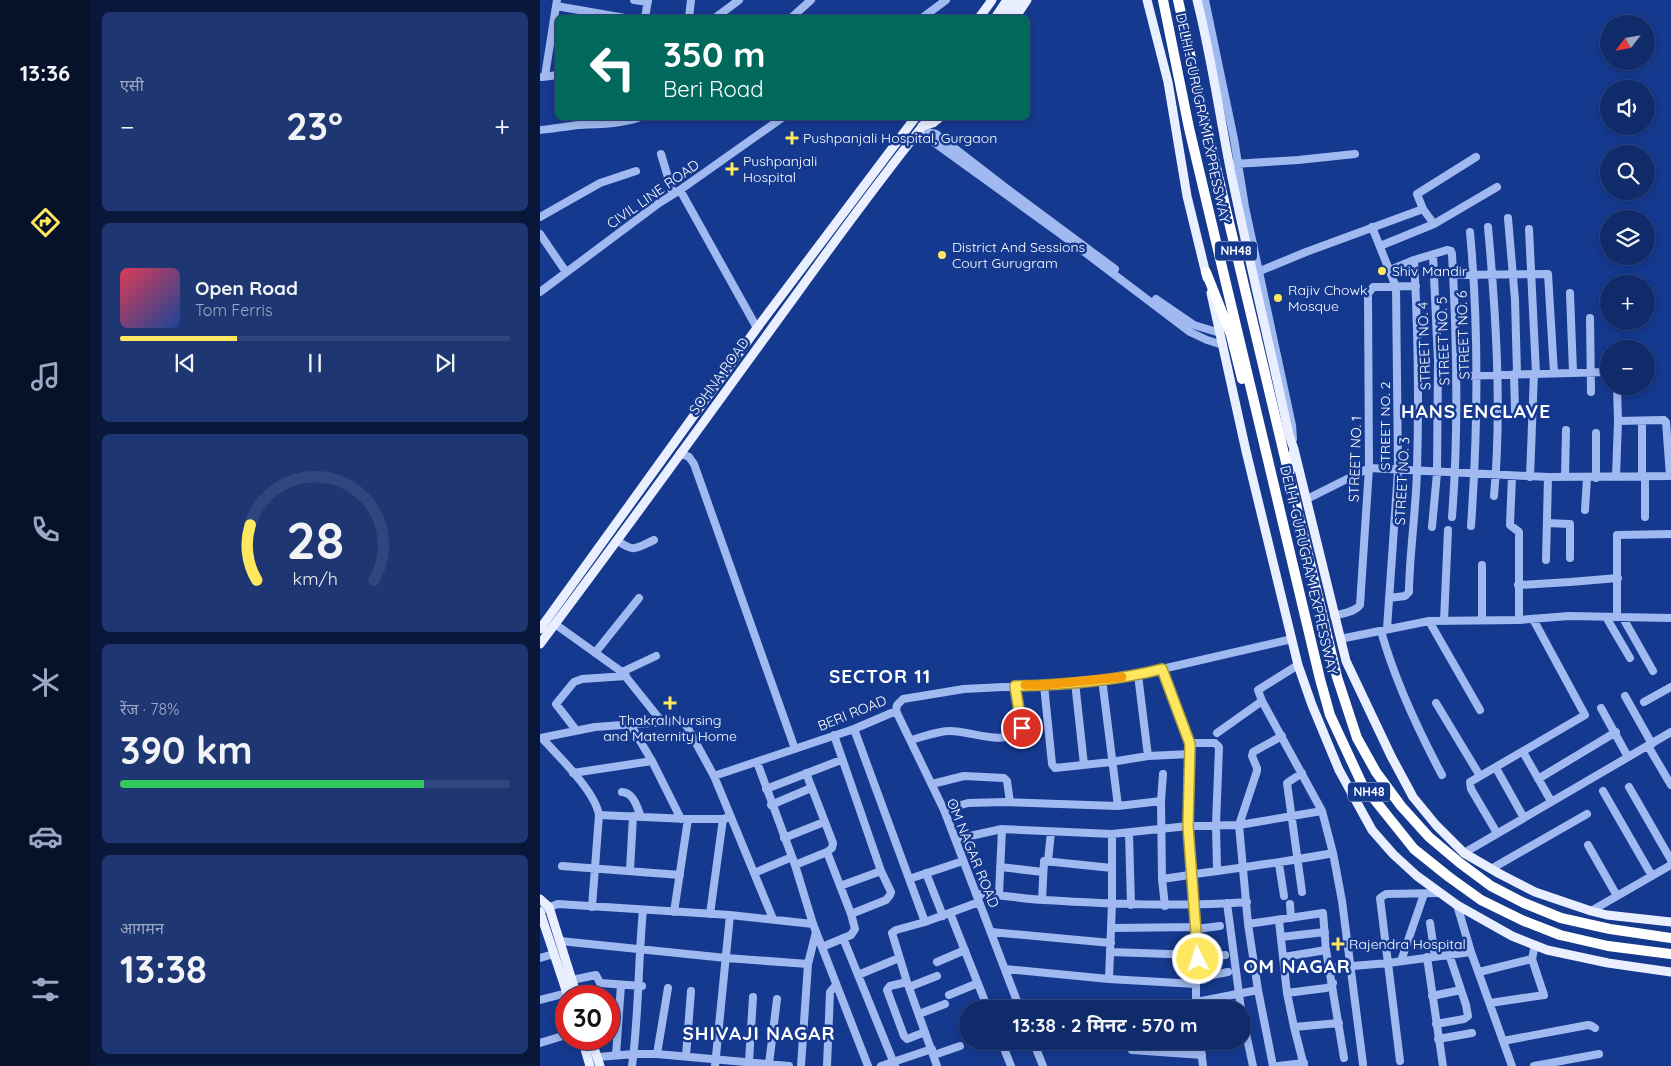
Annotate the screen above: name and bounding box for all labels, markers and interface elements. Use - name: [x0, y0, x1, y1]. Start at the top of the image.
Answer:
- street label: DELHI-GURUGRAM EXPRESSWAY: [1172, 11, 1234, 225]
- north arrow: [1600, 15, 1655, 70]
- map controls: [1600, 15, 1655, 395]
- text: 350 m: [663, 32, 766, 76]
- icon: left: [580, 35, 645, 100]
- text: 13:36: [20, 59, 70, 87]
- text: एसी: [120, 75, 144, 95]
- text: Beri Road: [663, 75, 764, 103]
- button: sound: [1600, 80, 1655, 135]
- text: 23°: [286, 102, 343, 150]
- text: −: [120, 109, 135, 144]
- text: +: [494, 109, 510, 144]
- place label: Pushpanjali Hospital, Gurgaon: [803, 129, 997, 147]
- marker: Pushpanjali Hospital, Gurgaon: [785, 131, 799, 145]
- button: search: [1600, 145, 1655, 200]
- place label: Pushpanjali Hospital: [743, 152, 817, 186]
- street label: CIVIL LINE ROAD: [603, 155, 703, 233]
- marker: Pushpanjali Hospital: [725, 162, 739, 176]
- icon: directions: [28, 205, 63, 240]
- button: layers: [1600, 210, 1655, 265]
- place label: District And Sessions Court Gurugram: [952, 238, 1085, 272]
- road number: NH48: [1215, 242, 1257, 260]
- marker: District And Sessions Court Gurugram: [936, 249, 948, 261]
- place label: Shiv Mandir: [1392, 262, 1468, 280]
- marker: Shiv Mandir: [1376, 265, 1388, 277]
- button: +: [1600, 275, 1655, 330]
- text: Open Road: [195, 276, 298, 300]
- place label: Rajiv Chowk Mosque: [1288, 281, 1368, 315]
- street label: STREET NO. 6: [1452, 290, 1474, 380]
- marker: Rajiv Chowk Mosque: [1272, 292, 1284, 304]
- street label: STREET NO. 5: [1432, 296, 1454, 386]
- text: Tom Ferris: [195, 300, 272, 320]
- street label: STREET NO. 4: [1413, 301, 1435, 391]
- street label: SOHNA ROAD: [685, 334, 753, 418]
- button: −: [1600, 340, 1655, 395]
- icon: previous: [171, 349, 199, 377]
- icon: pause: [301, 349, 329, 377]
- icon: next: [431, 349, 459, 377]
- icon: music: [28, 359, 63, 394]
- street label: STREET NO. 2: [1376, 381, 1394, 470]
- district label: HANS ENCLAVE: [1401, 399, 1551, 423]
- street label: STREET NO. 1: [1344, 416, 1366, 502]
- street label: STREET NO. 3: [1391, 436, 1413, 526]
- street label: DELHI-GURUGRAM EXPRESSWAY: [1276, 464, 1342, 677]
- text: 28: [286, 507, 344, 572]
- icon: phone: [28, 512, 63, 547]
- text: km/h: [292, 567, 338, 589]
- district label: SECTOR 11: [829, 664, 931, 688]
- icon: climate: [28, 665, 63, 700]
- street label: BERI ROAD: [815, 691, 889, 735]
- marker: Thakral Nursing and Maternity Home: [663, 696, 677, 710]
- text: रेंज · 78%: [120, 699, 180, 719]
- pin: [1001, 707, 1043, 749]
- place label: Thakral Nursing and Maternity Home: [603, 711, 737, 745]
- icon: arrive: [1008, 714, 1036, 742]
- text: 390 km: [120, 726, 253, 774]
- road number: NH48: [1348, 782, 1390, 802]
- street label: OM NAGAR ROAD: [943, 796, 1003, 910]
- icon: car: [28, 819, 63, 854]
- text: आगमन: [120, 918, 164, 938]
- position arrow: [1171, 932, 1223, 984]
- place label: Rajendra Hospital: [1349, 935, 1466, 953]
- marker: Rajendra Hospital: [1331, 937, 1345, 951]
- text: 13:38: [120, 945, 207, 993]
- district label: OM NAGAR: [1243, 954, 1351, 978]
- icon: filters: [28, 972, 63, 1007]
- speed limit sign: 30: [555, 985, 620, 1050]
- text: 13:38 · 2 मिनट · 570 m: [1012, 1013, 1198, 1037]
- district label: SHIVAJI NAGAR: [682, 1021, 836, 1045]

